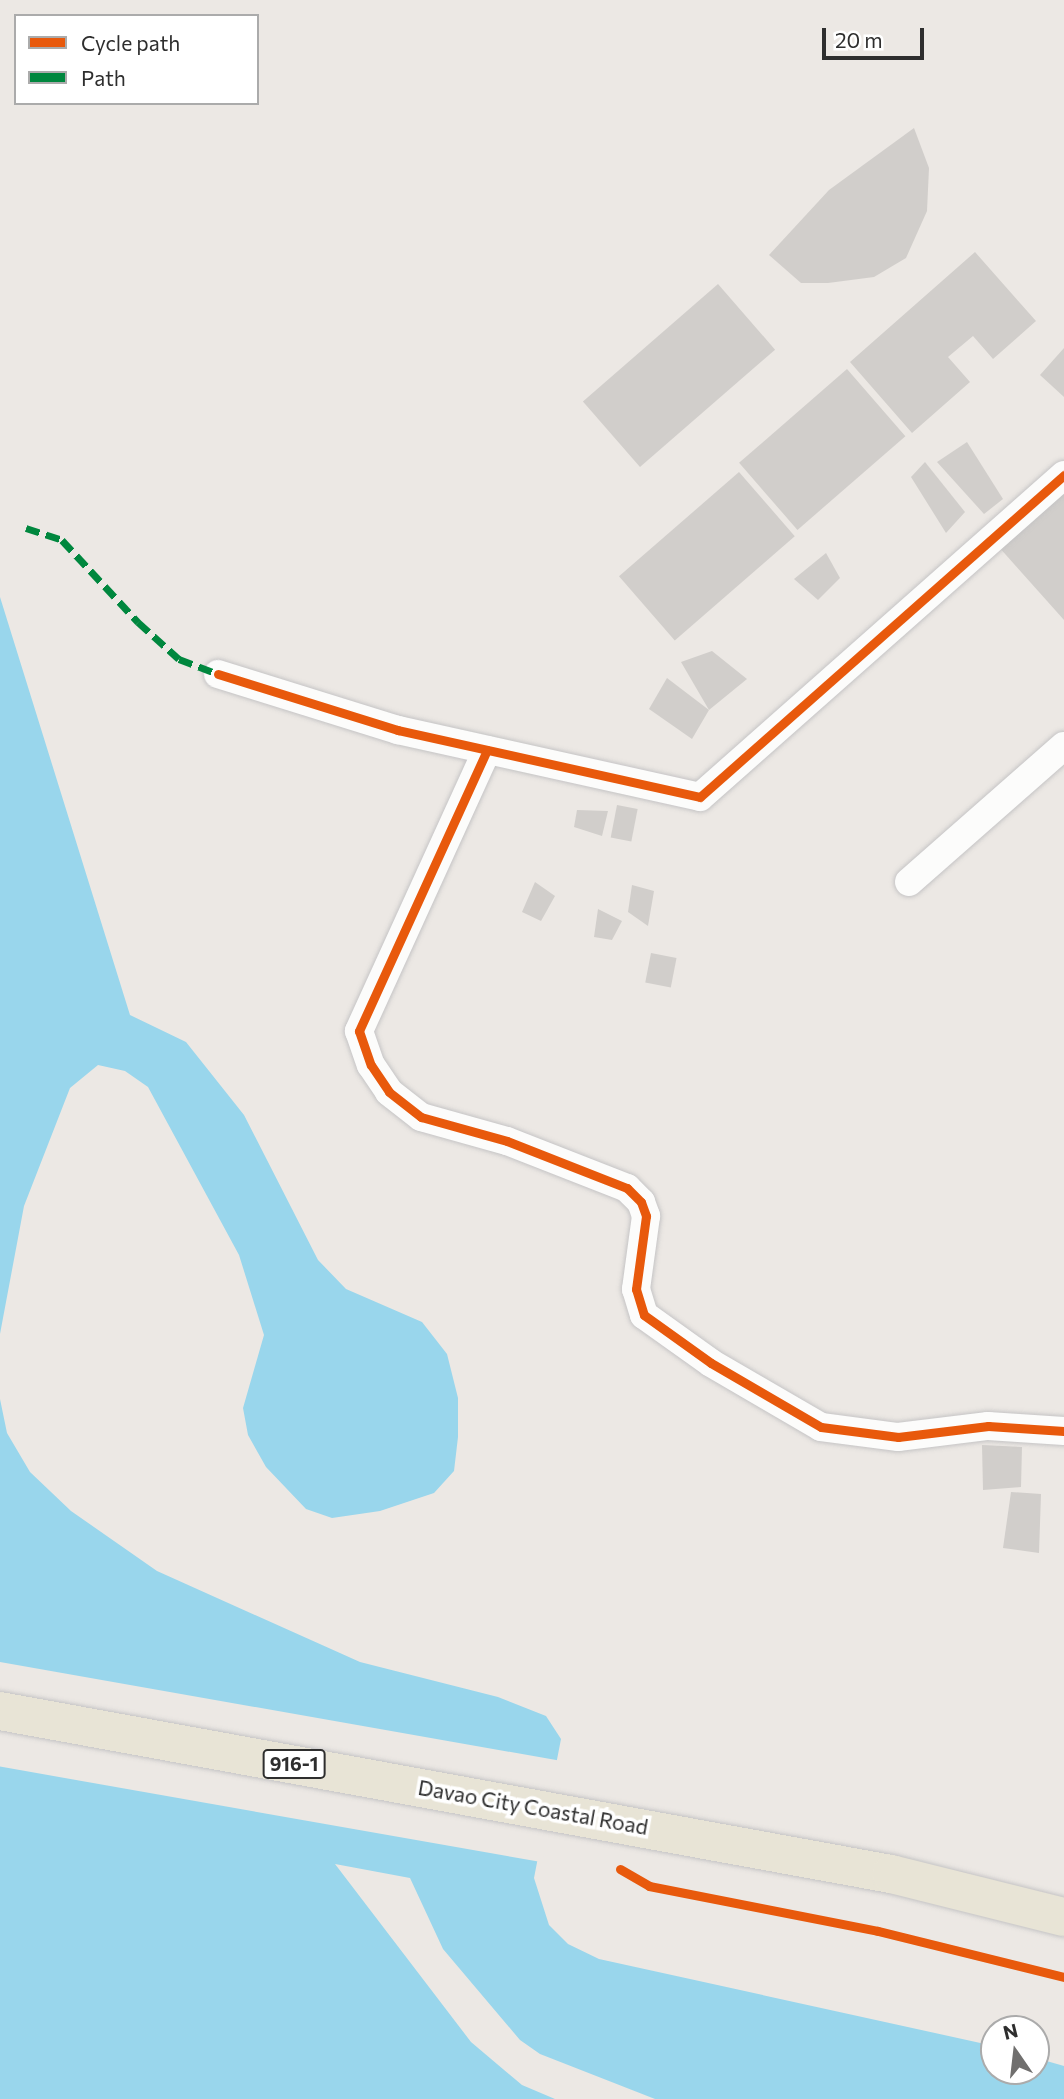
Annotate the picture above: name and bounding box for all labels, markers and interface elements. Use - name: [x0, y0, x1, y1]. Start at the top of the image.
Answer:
- legend: [14, 14, 259, 105]
- scale bar: [826, 14, 928, 58]
- text: 20 m: [835, 27, 883, 52]
- text: Cycle path: [81, 30, 180, 55]
- text: Path: [81, 65, 126, 90]
- road number: 916-1: [262, 1748, 326, 1780]
- street label: Davao City Coastal Road: [416, 1774, 650, 1840]
- north arrow: [980, 2015, 1050, 2085]
- text: N: [1001, 2018, 1020, 2044]

